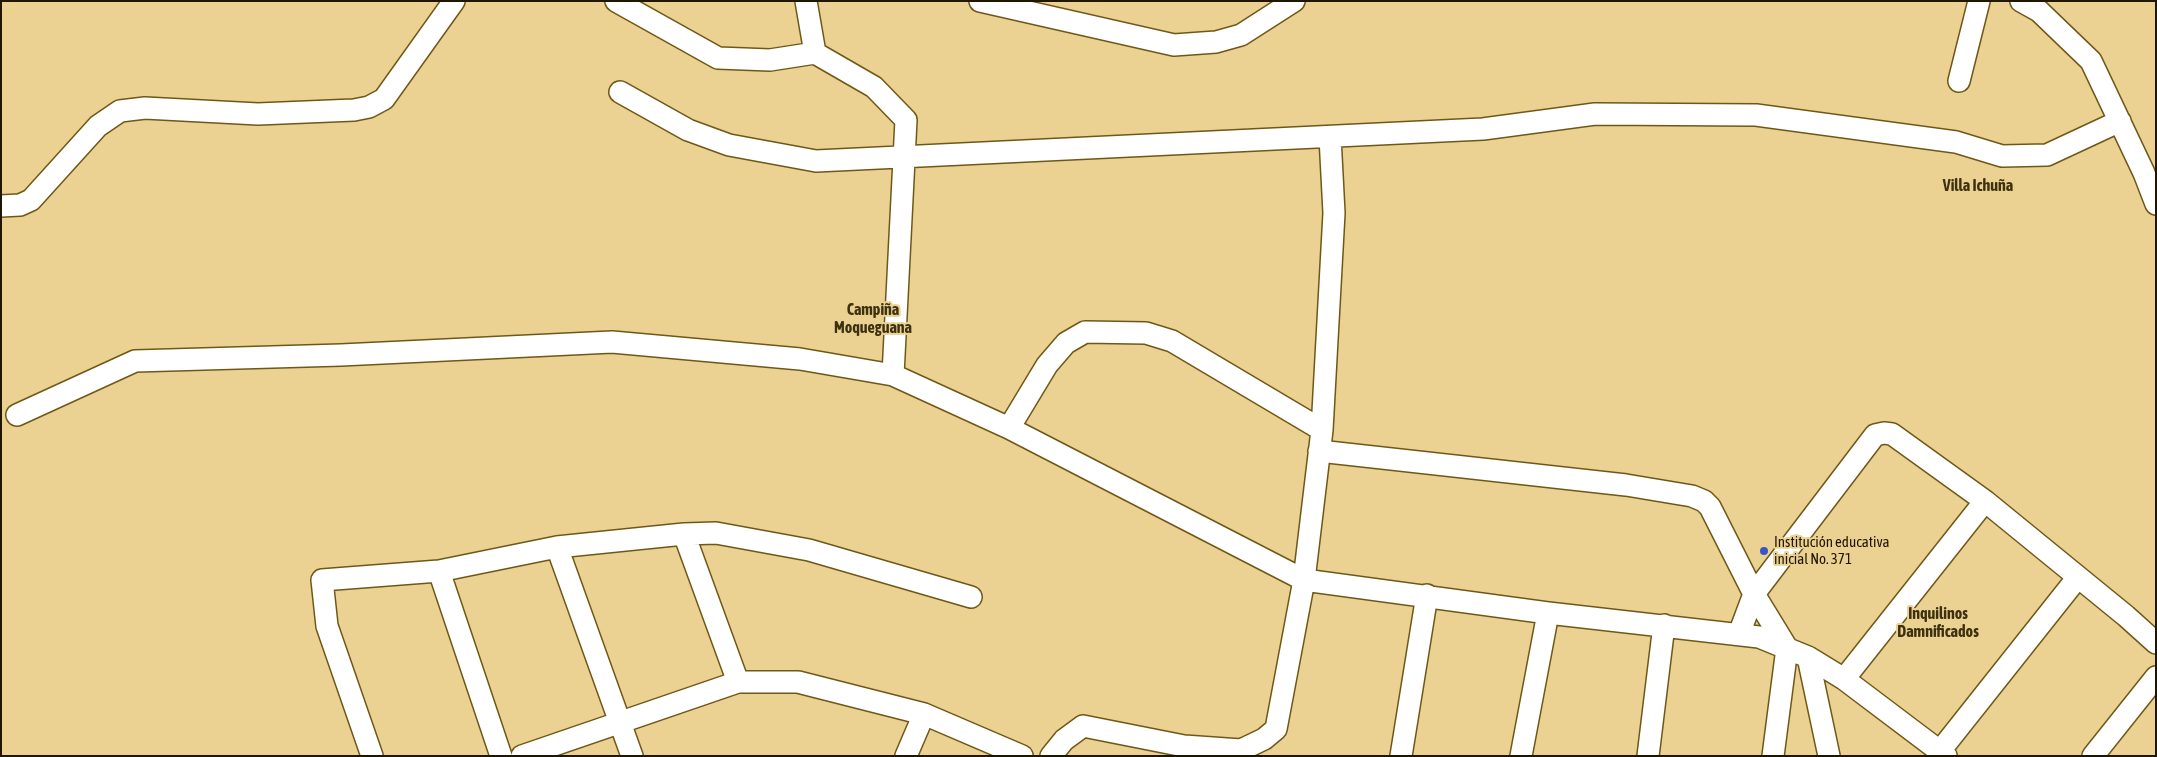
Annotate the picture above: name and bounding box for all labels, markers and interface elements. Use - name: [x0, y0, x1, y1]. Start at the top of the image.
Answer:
- district label: Villa Ichuña: [1943, 176, 2013, 196]
- district label: Campiña Moqueguana: [834, 300, 912, 338]
- place label: Institución educativa inicial No. 371: [1774, 533, 1889, 568]
- marker: Institución educativa inicial No. 371: [1758, 545, 1770, 557]
- district label: Inquilinos Damnificados: [1897, 604, 1979, 642]

